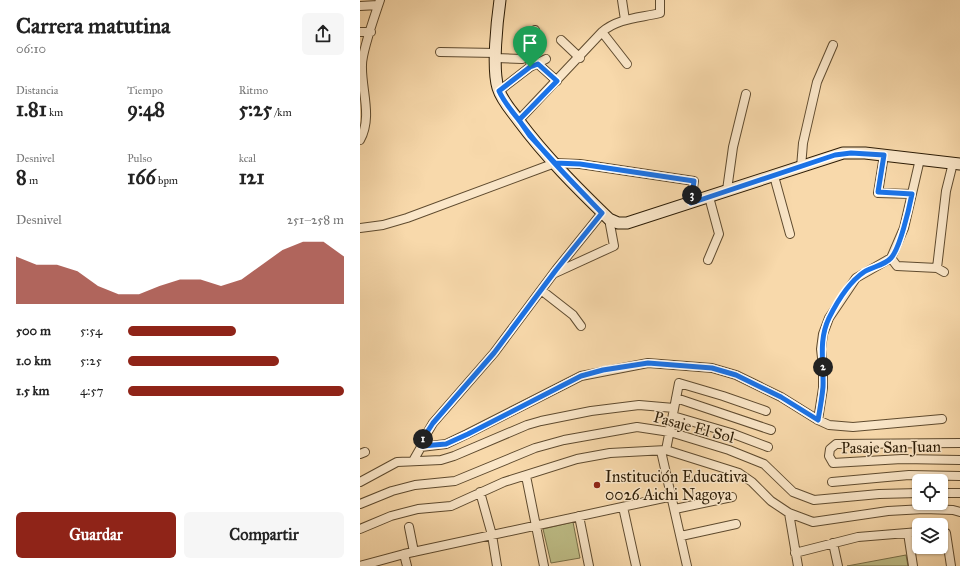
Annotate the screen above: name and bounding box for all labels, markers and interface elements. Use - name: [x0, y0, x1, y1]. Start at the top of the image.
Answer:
- text: Carrera matutina: [16, 12, 170, 39]
- button: share: [302, 13, 344, 55]
- pin: [513, 26, 547, 67]
- icon: arrive: [519, 32, 541, 54]
- text: 06:10: [16, 41, 46, 57]
- text: Distancia: [16, 84, 59, 97]
- text: Tiempo: [127, 84, 163, 97]
- text: Ritmo: [239, 84, 268, 97]
- text: 1.81: [16, 97, 47, 121]
- text: 9:48: [127, 97, 165, 121]
- text: 5:25: [239, 97, 272, 121]
- text: km: [47, 106, 63, 119]
- text: /km: [272, 106, 292, 119]
- text: Desnivel: [16, 152, 55, 165]
- text: Pulso: [127, 152, 152, 165]
- text: kcal: [239, 152, 256, 165]
- text: 8: [16, 165, 27, 189]
- text: 166: [127, 165, 156, 189]
- text: 121: [239, 165, 264, 189]
- text: m: [27, 174, 38, 187]
- text: bpm: [156, 174, 178, 187]
- pin: 3: [682, 185, 702, 205]
- text: 3: [690, 188, 694, 201]
- text: Desnivel: [16, 212, 62, 228]
- text: 251–258 m: [287, 212, 344, 228]
- text: 500 m: [16, 323, 51, 339]
- text: 5:54: [80, 323, 102, 339]
- text: 1.0 km: [16, 353, 51, 369]
- text: 5:25: [80, 353, 102, 369]
- pin: 2: [813, 357, 833, 377]
- text: 2: [820, 360, 826, 373]
- text: 1.5 km: [16, 383, 49, 399]
- text: 4:57: [80, 383, 104, 399]
- street label: Pasaje El Sol: [651, 407, 737, 447]
- pin: 1: [413, 429, 433, 449]
- text: 1: [421, 432, 425, 445]
- street label: Pasaje San Juan: [841, 437, 942, 458]
- place label: Institución Educativa 0026 Aichi Nagoya: [605, 467, 748, 505]
- map controls: [912, 474, 948, 554]
- button: locate: [912, 474, 948, 510]
- marker: Institución Educativa 0026 Aichi Nagoya: [592, 480, 602, 490]
- button: Guardar: [16, 512, 176, 558]
- button: Compartir: [184, 512, 344, 558]
- button: layers: [912, 518, 948, 554]

